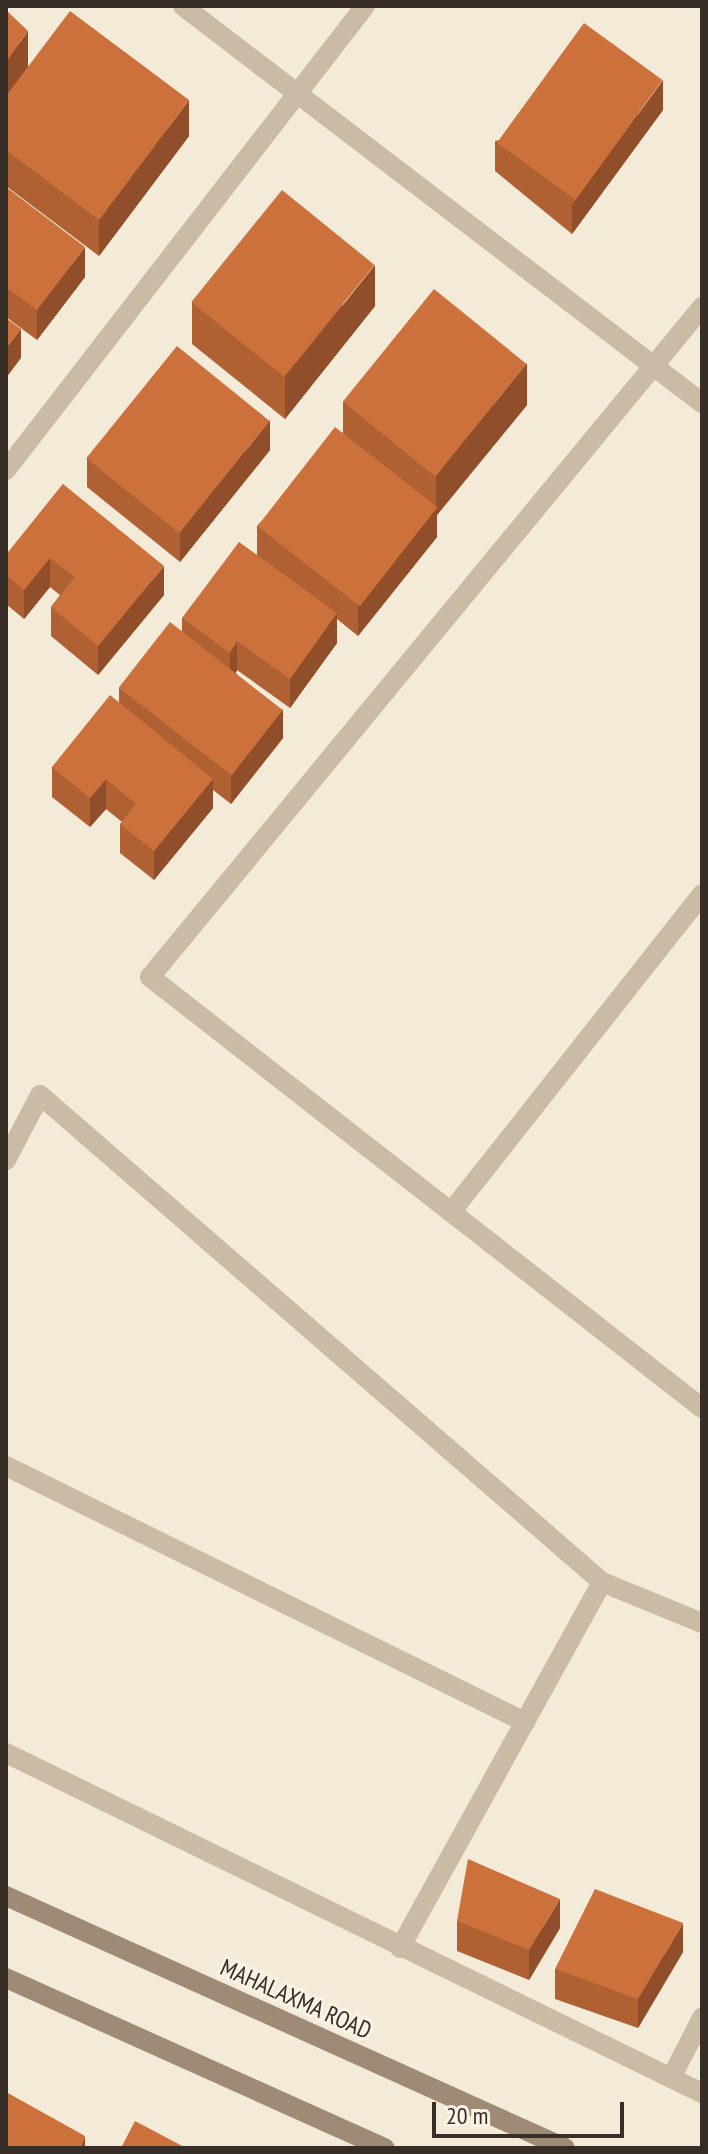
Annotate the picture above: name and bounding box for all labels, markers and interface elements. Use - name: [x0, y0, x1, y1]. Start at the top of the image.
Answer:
- street label: MAHALAXMA ROAD: [216, 1953, 376, 2045]
- scale bar: [436, 2086, 628, 2136]
- text: 20 m: [446, 2100, 488, 2131]

